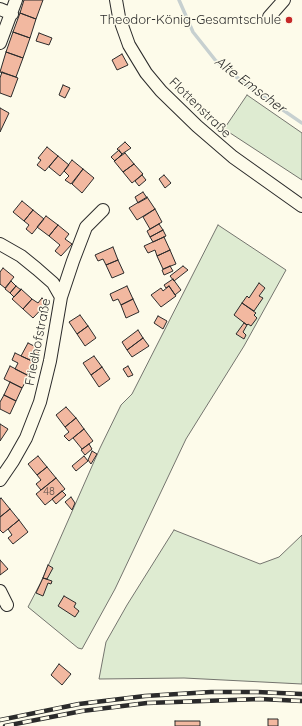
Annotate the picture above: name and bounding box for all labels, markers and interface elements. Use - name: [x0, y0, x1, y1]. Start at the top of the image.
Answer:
- place label: Theodor-König-Gesamtschule: [100, 12, 281, 28]
- marker: Theodor-König-Gesamtschule: [284, 15, 294, 25]
- water label: Alte Emscher: [211, 53, 289, 117]
- street label: Flottenstraße: [166, 75, 234, 141]
- street label: Friedhofstraße: [22, 297, 54, 387]
- house number: 48: [43, 485, 55, 499]

